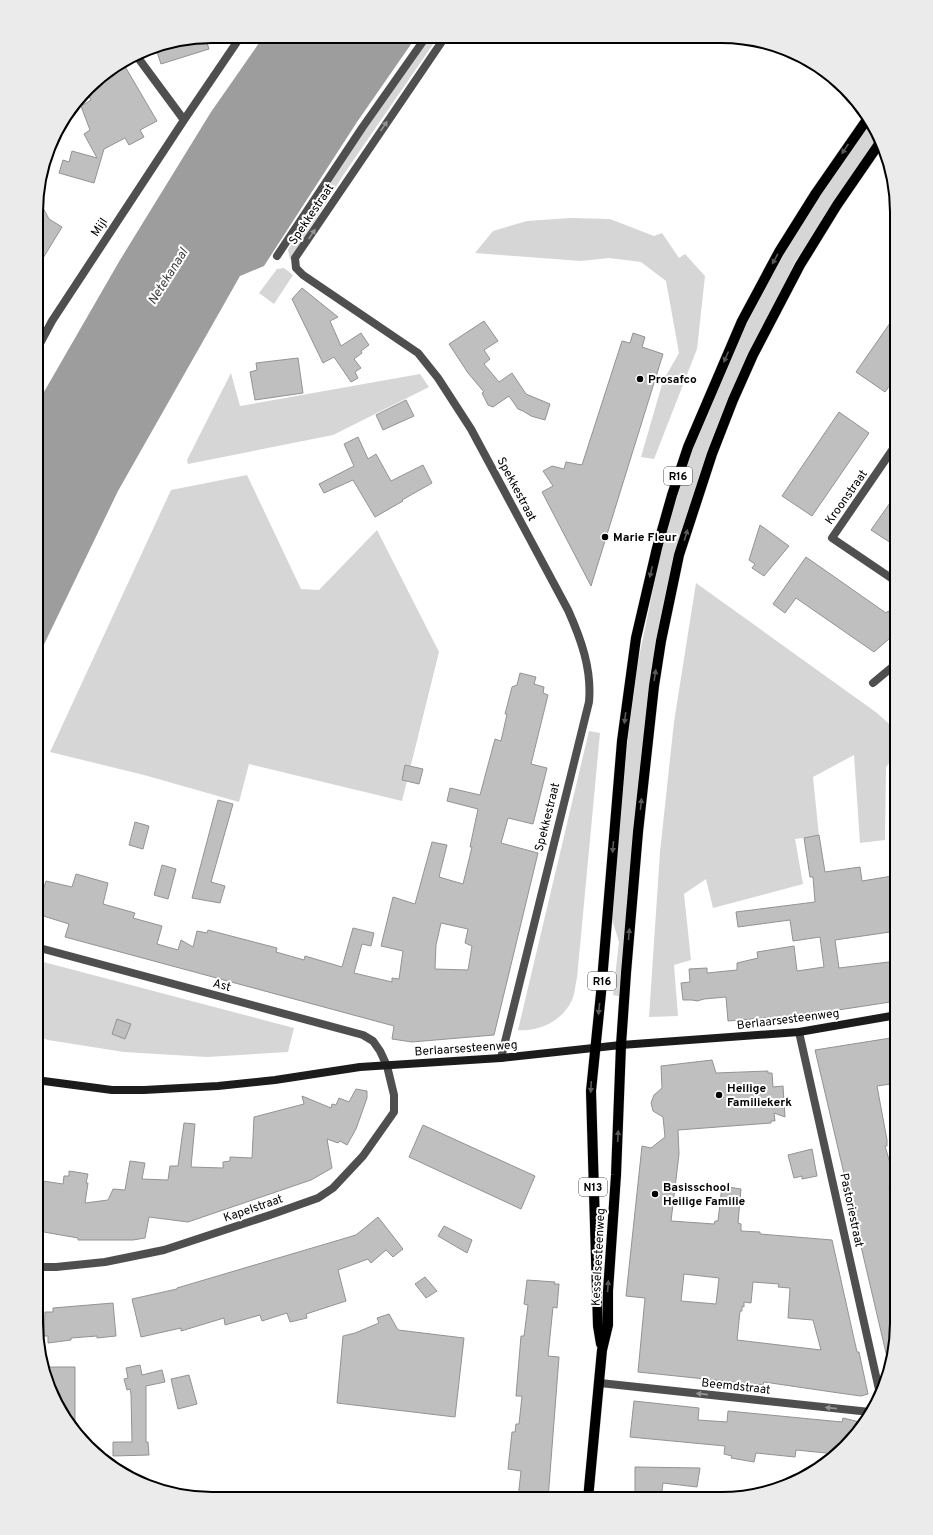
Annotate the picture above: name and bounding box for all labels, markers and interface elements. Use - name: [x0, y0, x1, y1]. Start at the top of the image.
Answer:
- one-way arrow: [381, 120, 388, 132]
- one-way arrow: [841, 144, 849, 155]
- street label: Spekkestraat: [286, 181, 338, 248]
- street label: Mijl: [88, 215, 112, 240]
- one-way arrow: [308, 229, 316, 239]
- water label: Netekanaal: [145, 245, 193, 308]
- one-way arrow: [772, 253, 779, 265]
- one-way arrow: [723, 352, 729, 363]
- place label: Prosafco: [648, 372, 697, 388]
- marker: Prosafco: [635, 374, 645, 384]
- street label: Spekkestraat: [493, 455, 540, 524]
- road number: R16: [664, 467, 692, 485]
- street label: Kroonstraat: [822, 467, 872, 528]
- one-way arrow: [683, 528, 689, 540]
- place label: Marie Fleur: [613, 530, 677, 546]
- marker: Marie Fleur: [600, 532, 610, 542]
- one-way arrow: [648, 566, 654, 578]
- one-way arrow: [653, 669, 659, 681]
- one-way arrow: [622, 712, 628, 724]
- street label: Spekkestraat: [532, 781, 564, 853]
- one-way arrow: [638, 798, 644, 811]
- one-way arrow: [609, 841, 616, 853]
- one-way arrow: [626, 928, 632, 940]
- road number: R16: [588, 972, 616, 990]
- street label: Ast: [211, 976, 233, 996]
- one-way arrow: [596, 1003, 602, 1015]
- street label: Berlaarsesteenweg: [736, 1006, 840, 1034]
- street label: Berlaarsesteenweg: [414, 1037, 518, 1061]
- one-way arrow: [588, 1081, 595, 1093]
- place label: Heilige Familiekerk: [727, 1081, 792, 1111]
- marker: Heilige Familiekerk: [714, 1090, 724, 1100]
- one-way arrow: [615, 1129, 621, 1142]
- street label: Pastoriestraat: [835, 1172, 867, 1249]
- road number: N13: [579, 1178, 607, 1196]
- place label: Basisschool Heilige Familie: [663, 1180, 746, 1210]
- marker: Basisschool Heilige Familie: [650, 1189, 660, 1199]
- street label: Kapelstraat: [221, 1191, 285, 1227]
- street label: Kesselsesteenweg: [588, 1208, 610, 1307]
- one-way arrow: [605, 1280, 612, 1292]
- street label: Beemdstraat: [701, 1375, 771, 1399]
- one-way arrow: [696, 1391, 708, 1397]
- one-way arrow: [825, 1405, 837, 1411]

